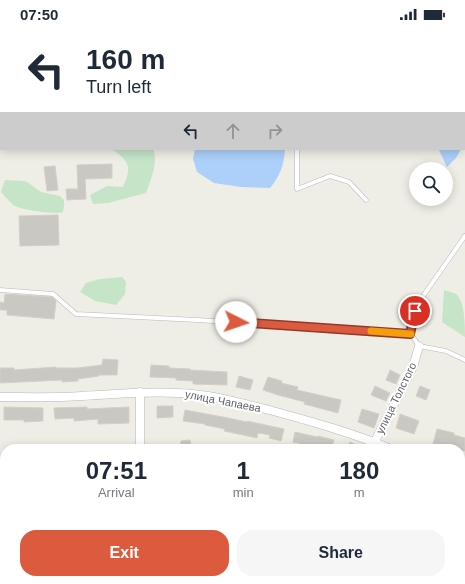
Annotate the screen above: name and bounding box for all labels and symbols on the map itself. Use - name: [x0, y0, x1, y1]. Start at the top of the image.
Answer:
- pin: [398, 294, 432, 328]
- position arrow: [215, 301, 257, 343]
- street label: улица Толстого: [374, 360, 418, 436]
- street label: улица Чапаева: [184, 388, 263, 414]

